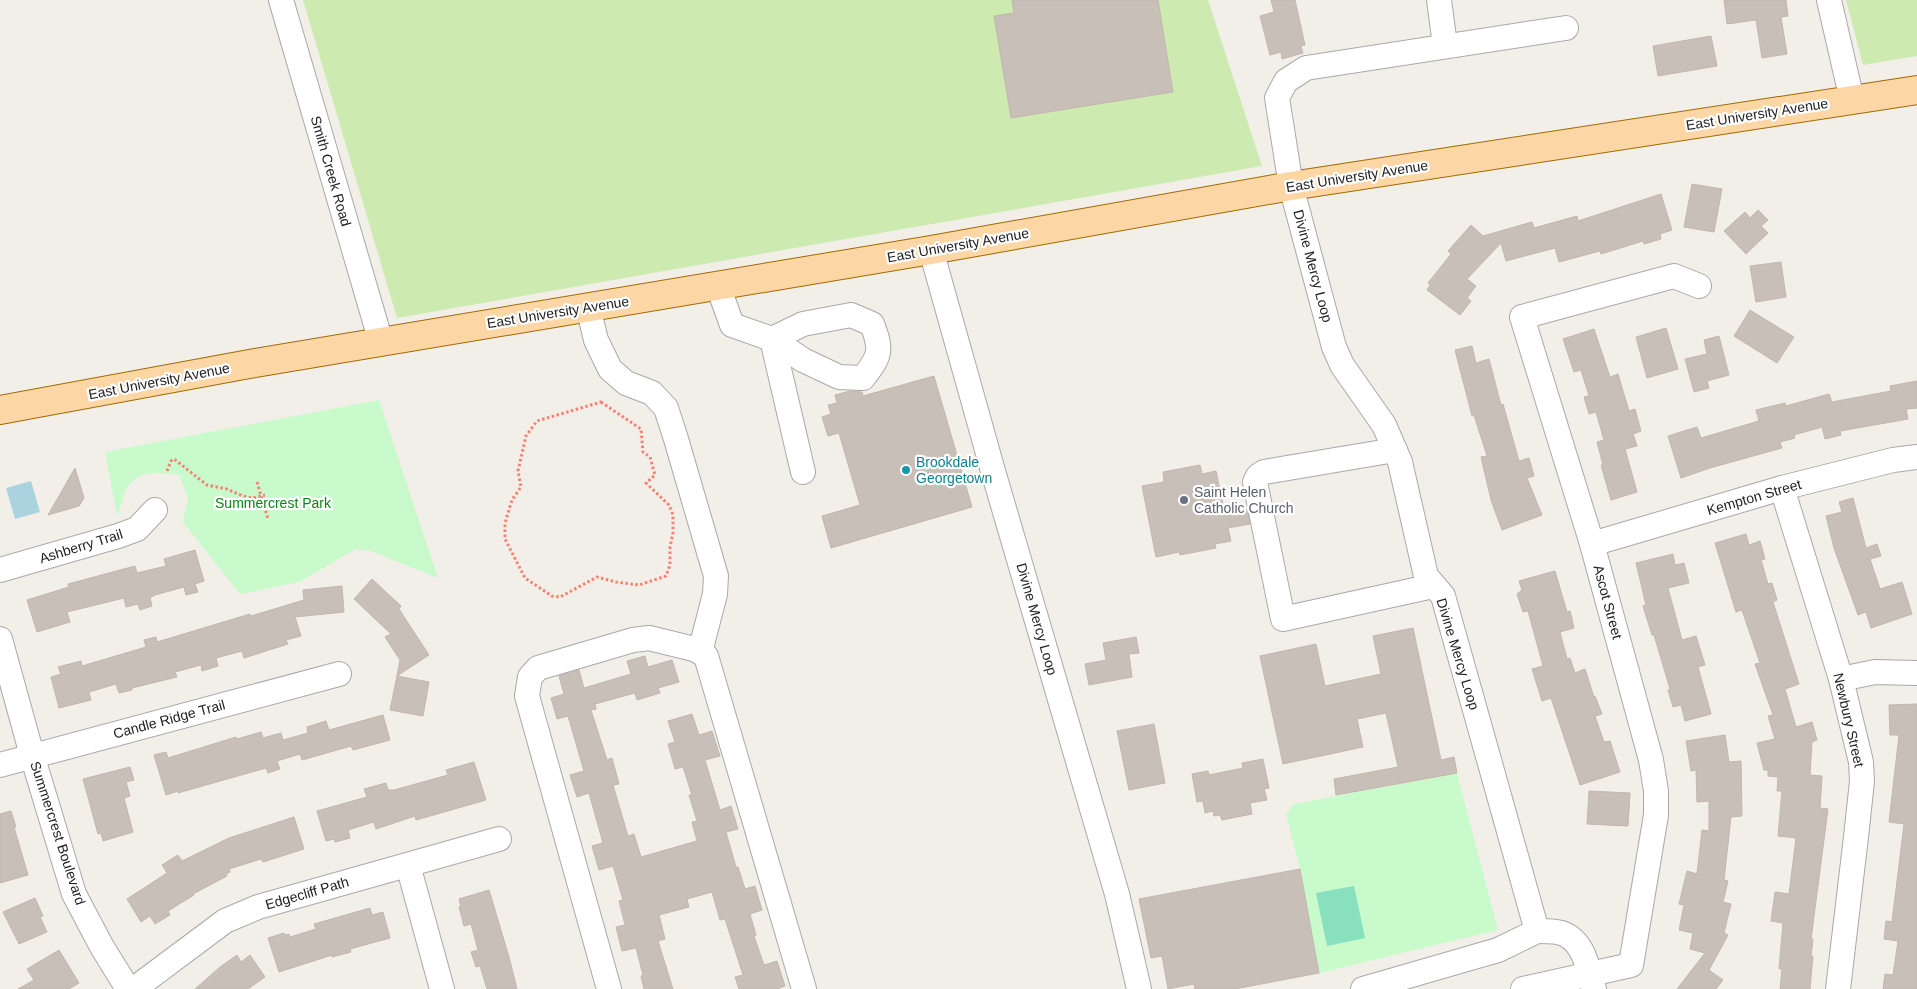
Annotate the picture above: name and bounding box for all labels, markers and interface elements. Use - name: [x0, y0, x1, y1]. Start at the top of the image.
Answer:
- street label: East University Avenue: [1685, 95, 1829, 133]
- street label: Smith Creek Road: [308, 114, 354, 228]
- street label: East University Avenue: [1285, 157, 1429, 195]
- street label: Divine Mercy Loop: [1290, 208, 1336, 324]
- street label: East University Avenue: [886, 225, 1030, 265]
- street label: East University Avenue: [486, 293, 630, 331]
- street label: East University Avenue: [87, 359, 231, 403]
- place label: Brookdale Georgetown: [916, 454, 992, 486]
- marker: Brookdale Georgetown: [900, 464, 912, 476]
- street label: Kempton Street: [1705, 476, 1803, 518]
- place label: Saint Helen Catholic Church: [1194, 484, 1294, 516]
- marker: Saint Helen Catholic Church: [1178, 494, 1190, 506]
- park label: Summercrest Park: [215, 495, 332, 511]
- street label: Ashberry Trail: [37, 526, 125, 566]
- street label: Divine Mercy Loop: [1013, 561, 1061, 677]
- street label: Ascot Street: [1590, 563, 1626, 641]
- street label: Divine Mercy Loop: [1433, 596, 1483, 712]
- street label: Newbury Street: [1830, 671, 1868, 769]
- street label: Candle Ridge Trail: [111, 696, 227, 742]
- street label: Summercrest Boulevard: [27, 759, 89, 907]
- street label: Edgecliff Path: [263, 873, 351, 913]

